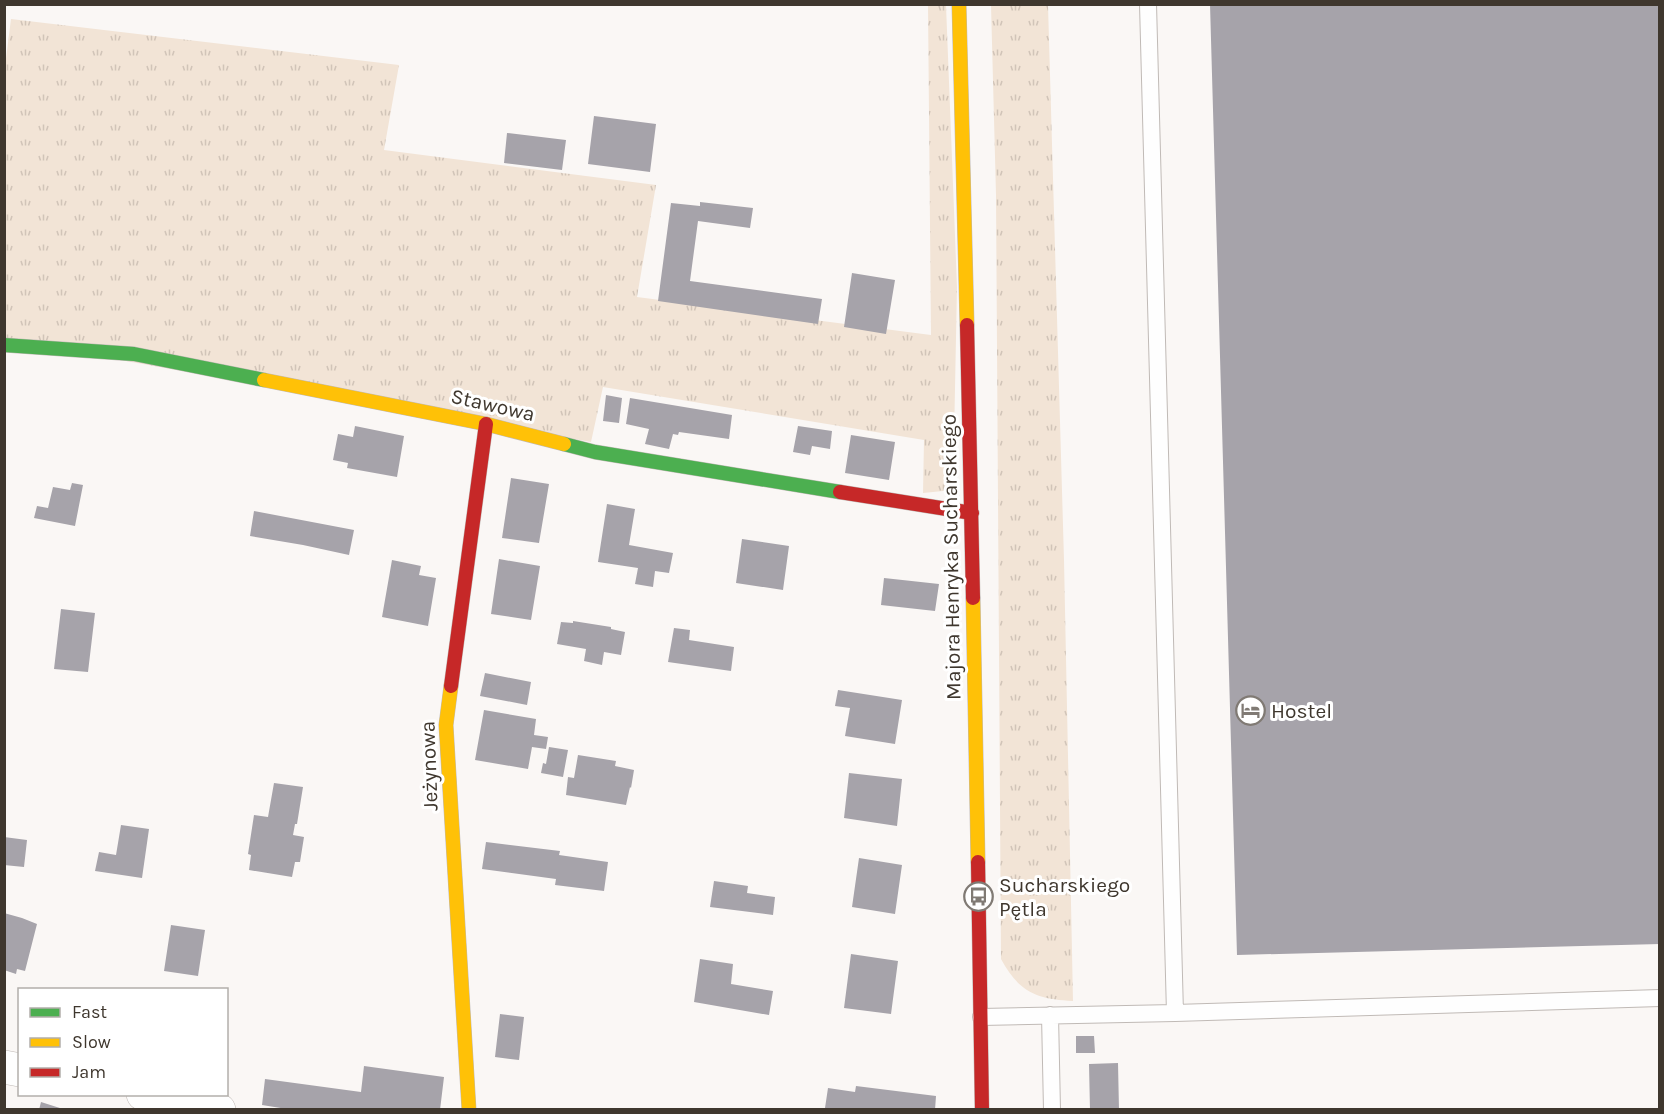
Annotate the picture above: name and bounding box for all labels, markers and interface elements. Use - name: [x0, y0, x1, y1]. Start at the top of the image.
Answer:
- street label: Stawowa: [449, 384, 537, 426]
- street label: Majora Henryka Sucharskiego: [937, 414, 965, 700]
- hotel icon: Hostel: [1234, 695, 1266, 727]
- place label: Hostel: [1271, 699, 1332, 723]
- street label: Jeżynowa: [415, 721, 443, 811]
- place label: Sucharskiego Pętla: [999, 873, 1130, 921]
- bus stop icon: Sucharskiego Pętla: [962, 881, 994, 913]
- legend: [18, 988, 228, 1096]
- text: Fast: [72, 1001, 107, 1023]
- text: Slow: [72, 1031, 111, 1053]
- text: Jam: [72, 1061, 106, 1083]

